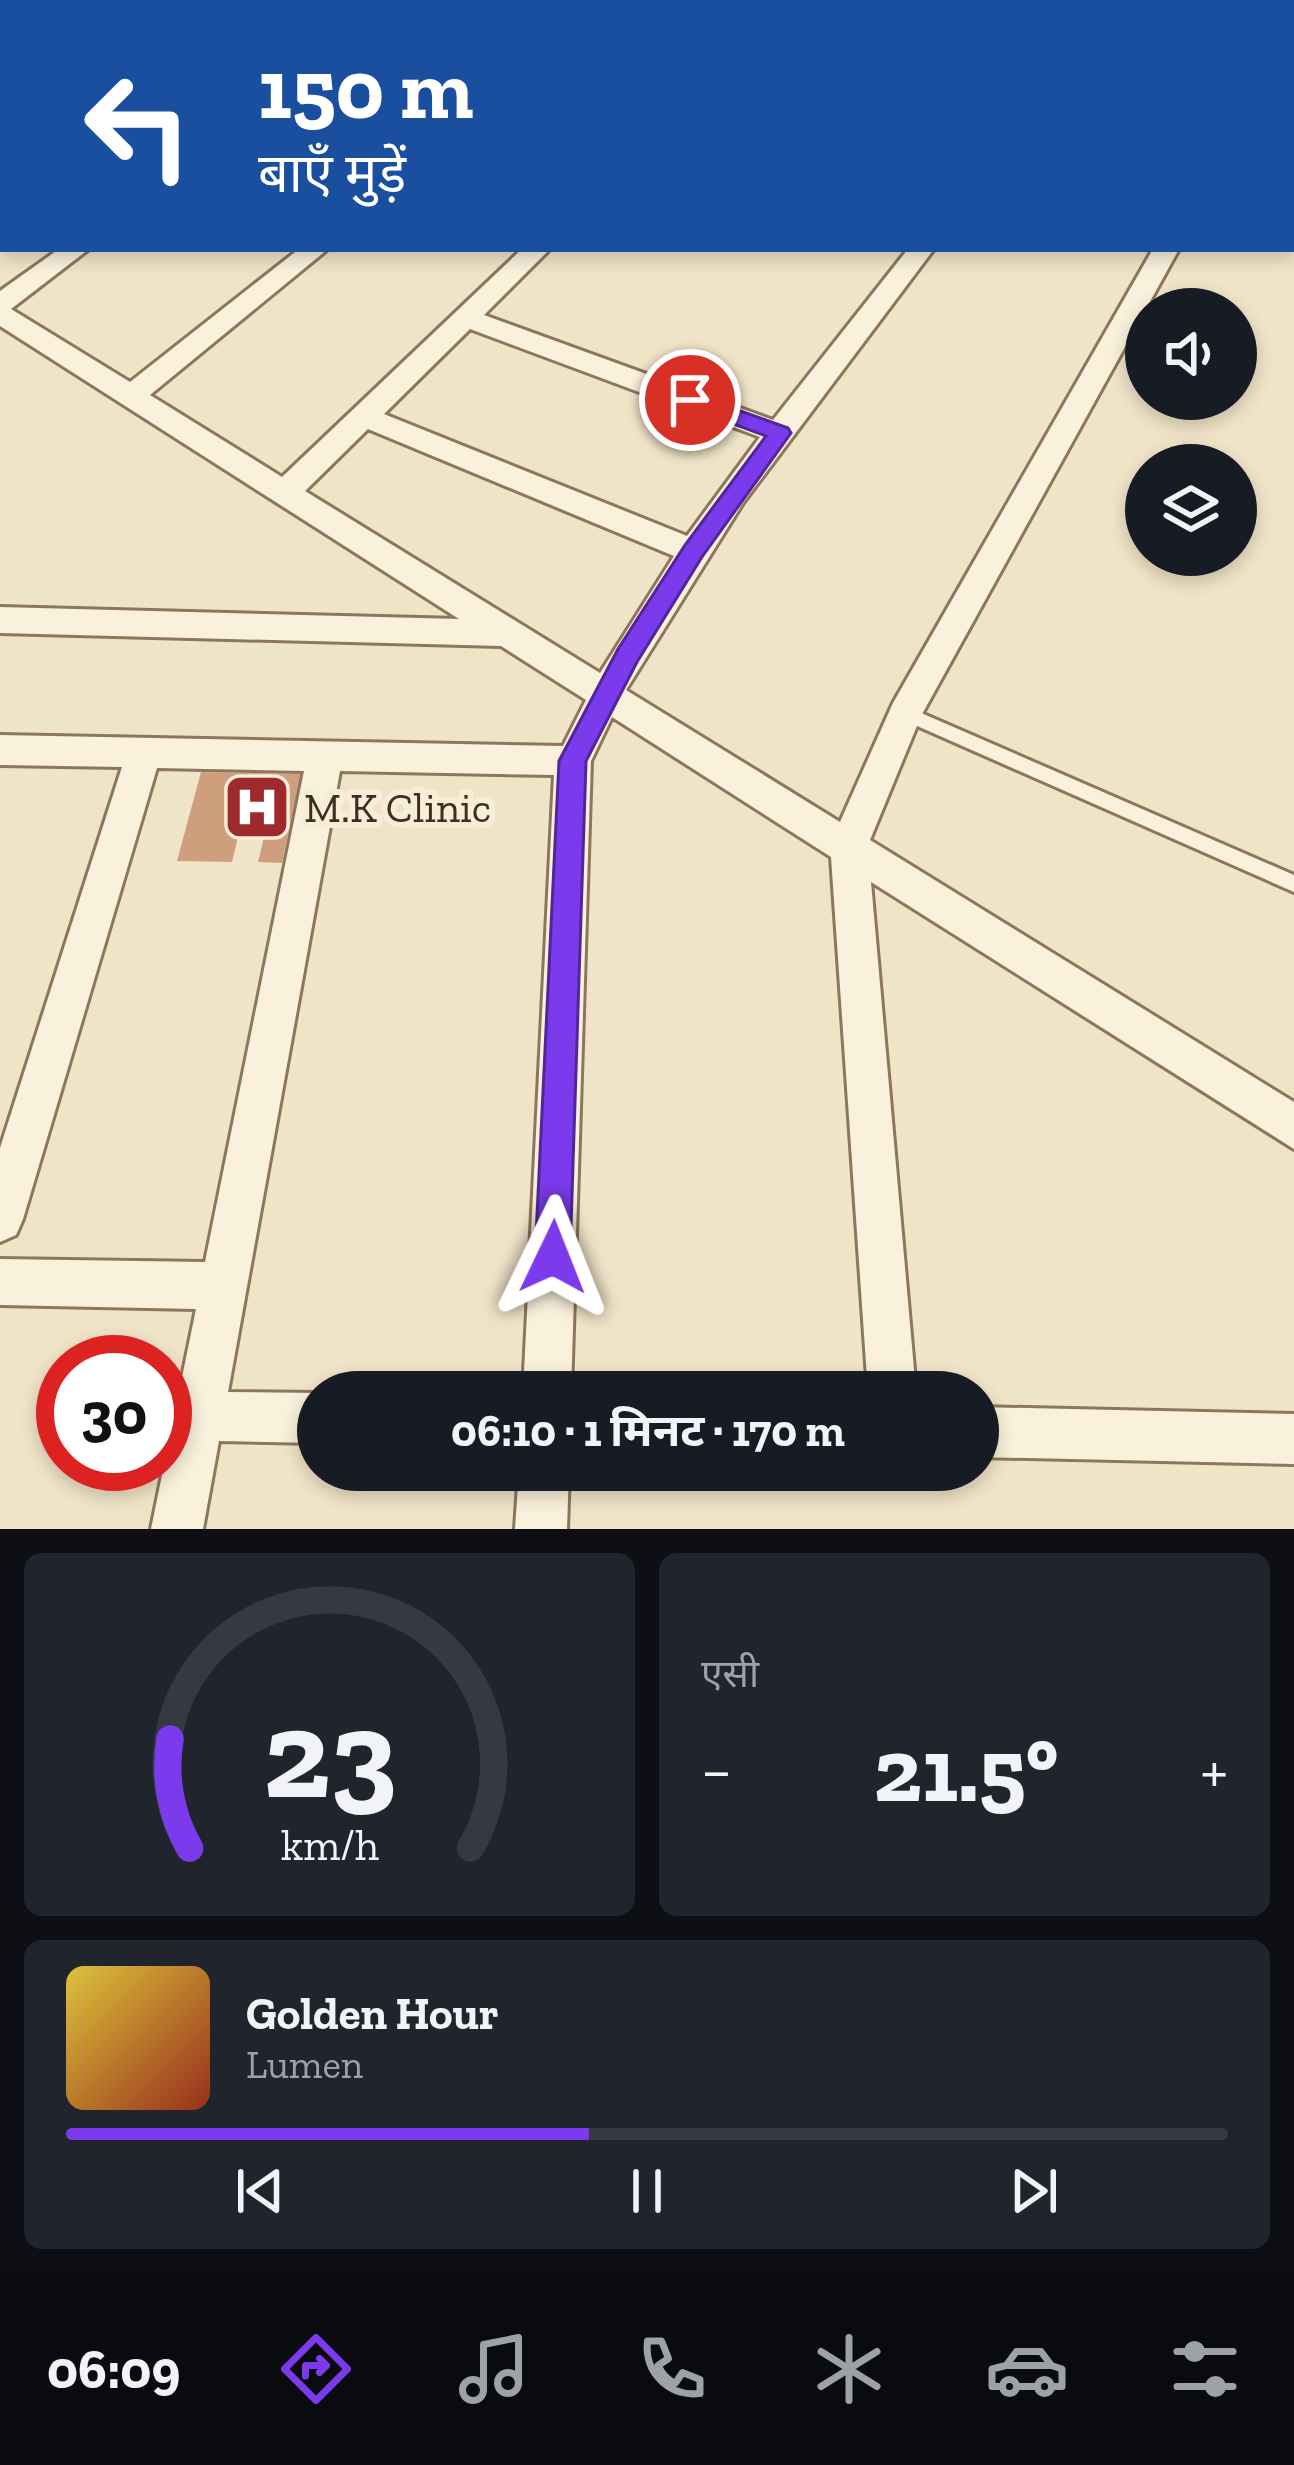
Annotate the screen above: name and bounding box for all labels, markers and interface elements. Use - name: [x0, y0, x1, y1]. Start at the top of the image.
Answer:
- text: 150 m: [258, 39, 473, 140]
- icon: left: [60, 48, 216, 204]
- text: बाएँ मुड़ें: [258, 141, 406, 206]
- map controls: [1125, 288, 1257, 576]
- button: sound: [1125, 288, 1257, 420]
- pin: [639, 349, 741, 451]
- icon: arrive: [657, 367, 723, 433]
- button: layers: [1125, 444, 1257, 576]
- hospital icon: M.K Clinic: [222, 772, 292, 842]
- place label: M.K Clinic: [304, 782, 491, 833]
- position arrow: [490, 1194, 616, 1320]
- speed limit sign: 30: [36, 1335, 192, 1491]
- text: 06:10 · 1 मिनट · 170 m: [451, 1404, 845, 1458]
- text: एसी: [701, 1650, 759, 1697]
- text: 23: [263, 1679, 396, 1829]
- text: 21.5°: [874, 1716, 1058, 1824]
- text: −: [701, 1731, 732, 1810]
- text: +: [1200, 1731, 1228, 1810]
- text: km/h: [281, 1819, 378, 1870]
- text: Golden Hour: [246, 1987, 499, 2041]
- text: Lumen: [246, 2041, 363, 2088]
- icon: previous: [227, 2158, 293, 2224]
- icon: pause: [614, 2158, 680, 2224]
- icon: next: [1001, 2158, 1067, 2224]
- icon: directions: [274, 2327, 358, 2411]
- icon: music: [452, 2327, 536, 2411]
- icon: phone: [630, 2327, 714, 2411]
- icon: climate: [807, 2327, 891, 2411]
- icon: car: [985, 2327, 1069, 2411]
- icon: filters: [1163, 2327, 1247, 2411]
- text: 06:09: [47, 2337, 180, 2402]

